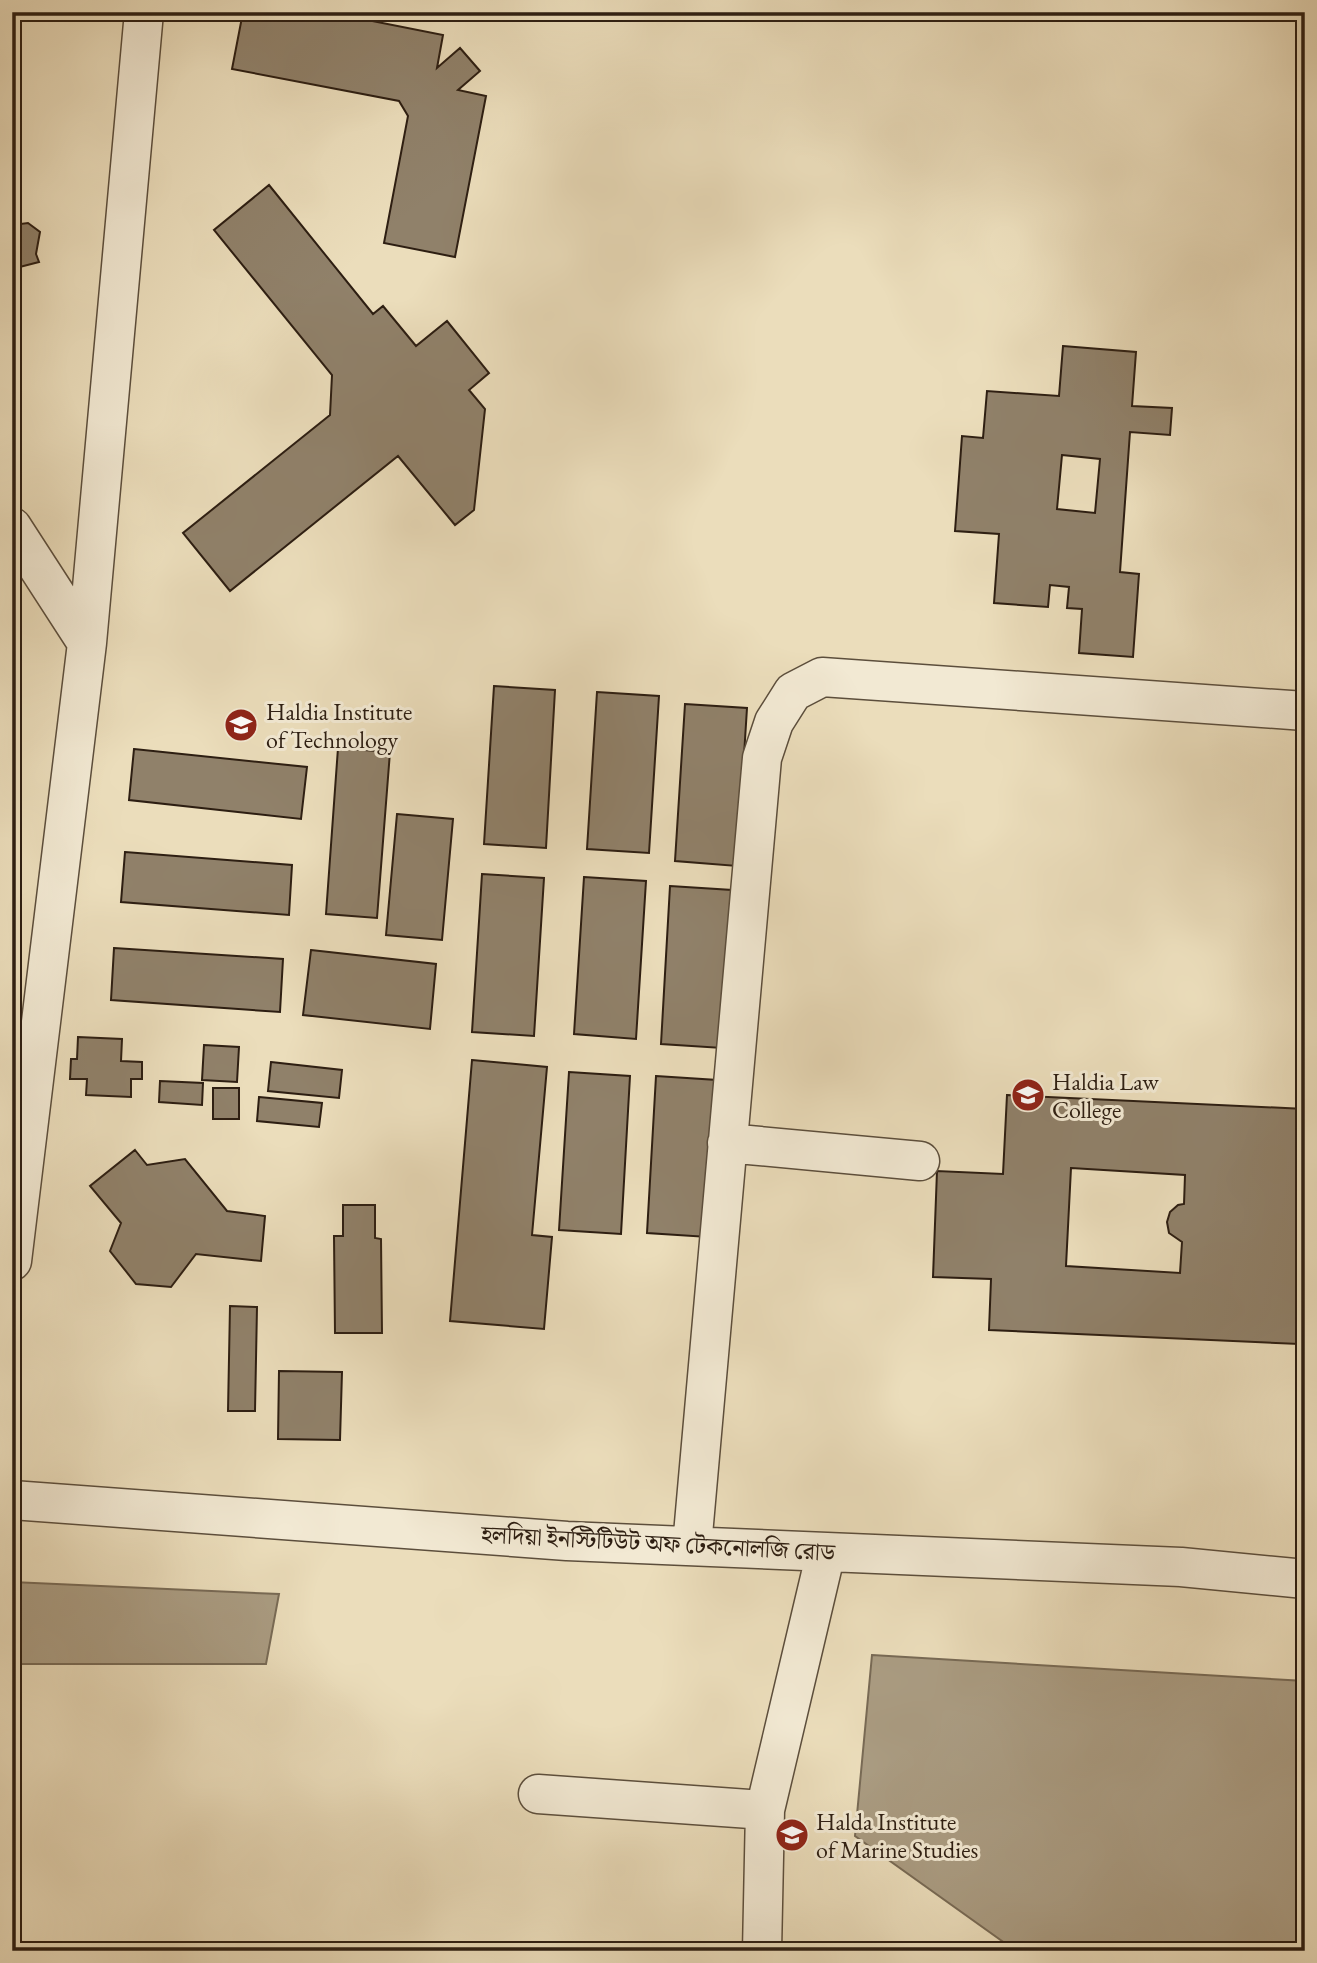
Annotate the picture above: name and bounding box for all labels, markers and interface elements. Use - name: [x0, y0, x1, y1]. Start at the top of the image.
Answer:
- place label: Haldia Institute of Technology: [266, 696, 412, 755]
- school or university icon: Haldia Institute of Technology: [222, 706, 260, 744]
- place label: Haldia Law College: [1052, 1066, 1159, 1125]
- school or university icon: Haldia Law College: [1009, 1076, 1047, 1114]
- street label: হলদিয়া ইনস্টিটিউট অফ টেকনোলজি রোড: [479, 1518, 837, 1568]
- place label: Halda Institute of Marine Studies: [816, 1806, 978, 1865]
- school or university icon: Halda Institute of Marine Studies: [773, 1816, 811, 1854]

